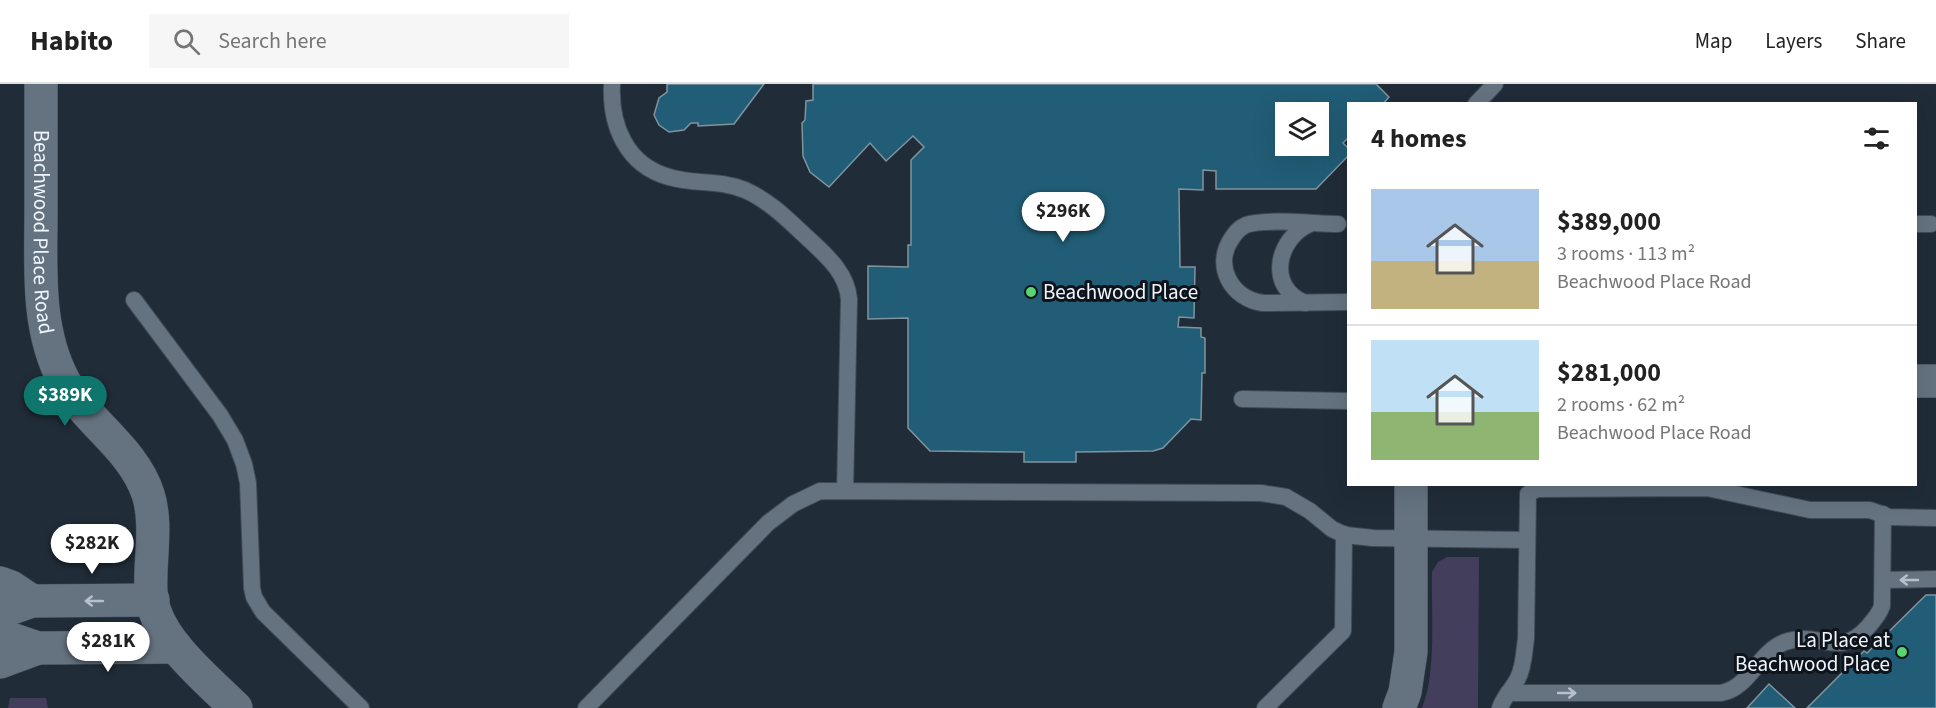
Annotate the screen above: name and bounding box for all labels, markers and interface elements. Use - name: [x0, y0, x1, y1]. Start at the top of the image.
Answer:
- search box: [149, 14, 569, 68]
- text: Habito: [30, 21, 113, 61]
- icon: search: [170, 25, 203, 58]
- text: Search here: [218, 25, 327, 57]
- text: Map: [1695, 26, 1732, 56]
- text: Layers: [1765, 26, 1822, 56]
- text: Share: [1855, 26, 1906, 56]
- map controls: [1275, 102, 1329, 156]
- button: layers: [1275, 102, 1329, 156]
- text: 4 homes: [1371, 120, 1466, 157]
- icon: filters: [1860, 122, 1893, 155]
- street label: Beachwood Place Road: [26, 130, 62, 337]
- pin: $296K: [1021, 192, 1105, 243]
- text: $296K: [1036, 197, 1090, 225]
- text: $389,000: [1557, 203, 1661, 240]
- icon: home: [1419, 213, 1491, 285]
- text: 3 rooms · 113 m²: [1557, 240, 1695, 268]
- text: Beachwood Place Road: [1557, 268, 1752, 296]
- place label: Beachwood Place: [1043, 277, 1198, 307]
- marker: Beachwood Place: [1024, 285, 1038, 299]
- text: $281,000: [1557, 354, 1661, 391]
- icon: home: [1419, 364, 1491, 436]
- pin: $389K: [23, 376, 107, 427]
- text: $389K: [38, 381, 92, 409]
- text: 2 rooms · 62 m²: [1557, 391, 1685, 419]
- text: Beachwood Place Road: [1557, 419, 1752, 447]
- pin: $282K: [50, 524, 134, 575]
- text: $282K: [65, 529, 119, 557]
- one-way arrow: [1900, 574, 1920, 586]
- one-way arrow: [85, 595, 105, 607]
- pin: $281K: [66, 622, 150, 673]
- place label: La Place at Beachwood Place: [1735, 625, 1890, 679]
- text: $281K: [81, 627, 135, 655]
- marker: La Place at Beachwood Place: [1895, 645, 1909, 659]
- one-way arrow: [1556, 687, 1576, 699]

